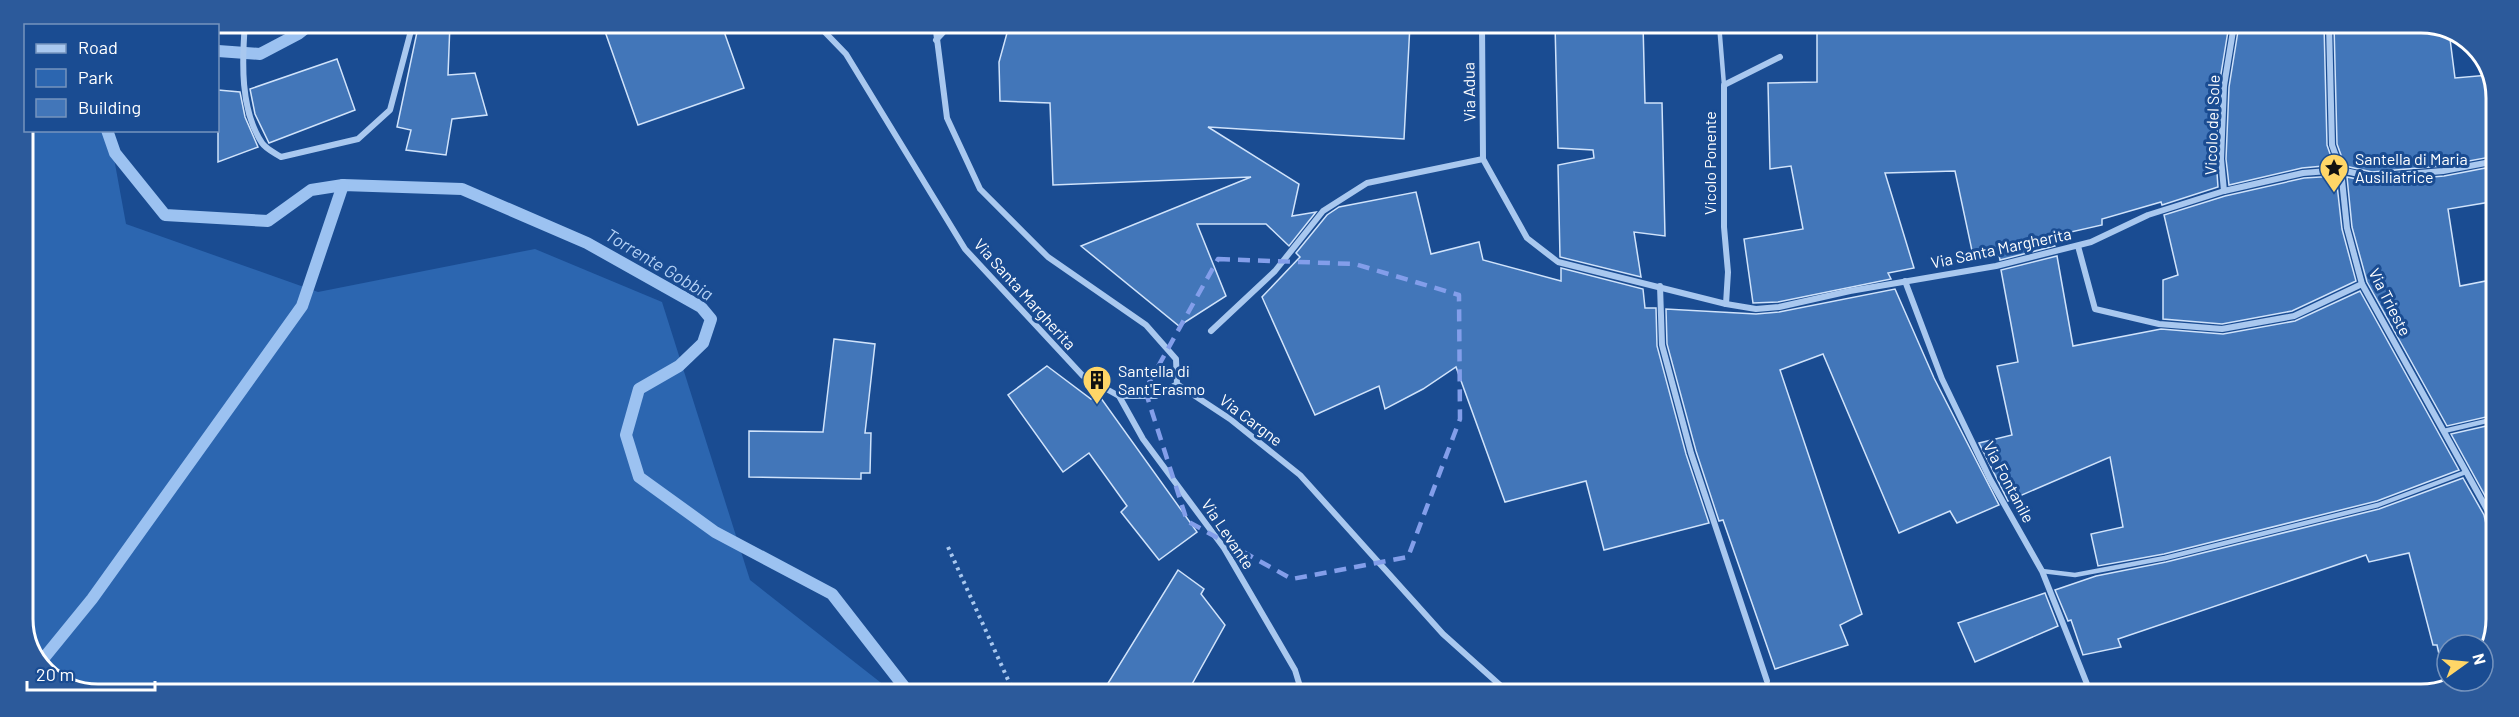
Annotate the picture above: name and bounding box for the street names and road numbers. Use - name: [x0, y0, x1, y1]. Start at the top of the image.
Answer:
- street label: Via Adua: [1458, 62, 1479, 122]
- street label: Vicolo del Sole: [2200, 74, 2223, 176]
- street label: Vicolo Ponente: [1700, 111, 1719, 215]
- street label: Via Santa Margherita: [1929, 223, 2073, 272]
- street label: Via Santa Margherita: [970, 234, 1080, 353]
- street label: Via Trieste: [2365, 265, 2416, 339]
- street label: Via Cargne: [1216, 390, 1287, 449]
- street label: Via Fontanile: [1980, 438, 2039, 526]
- street label: Via Levante: [1198, 495, 1259, 572]

